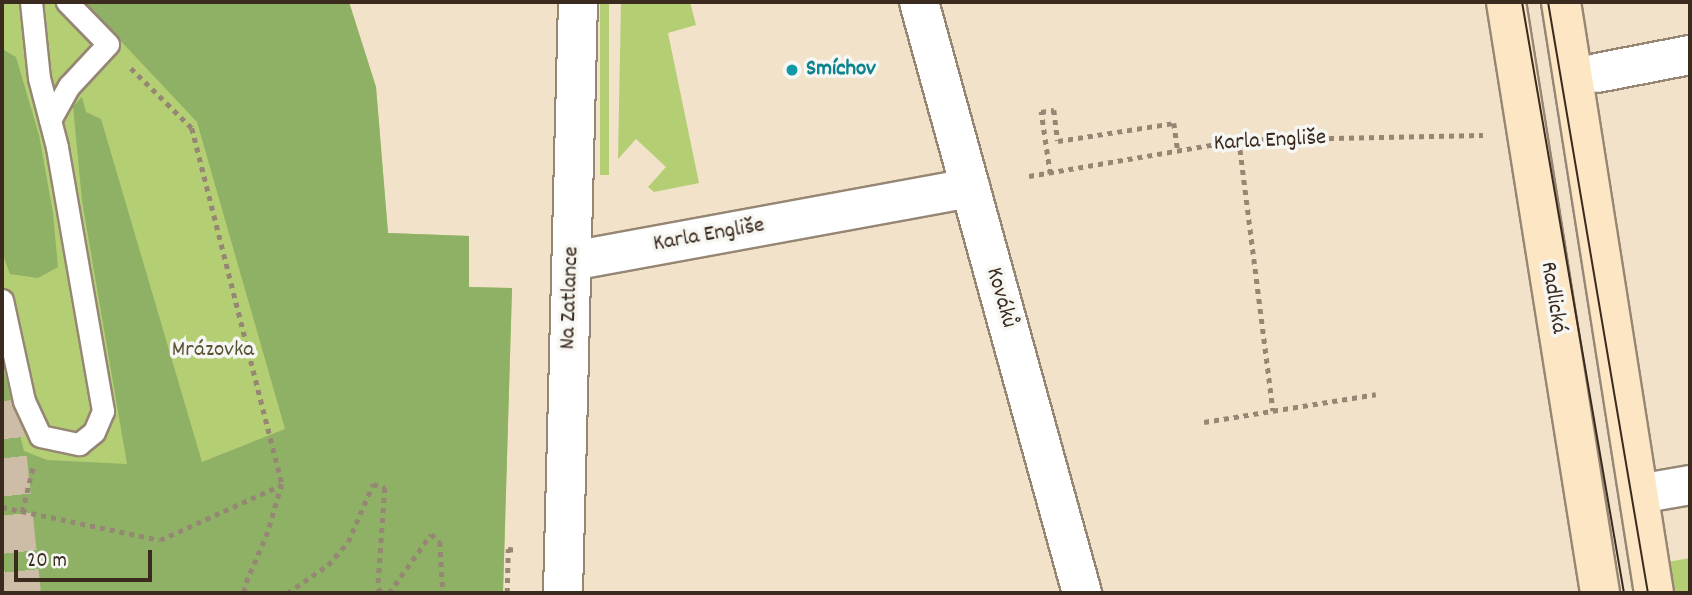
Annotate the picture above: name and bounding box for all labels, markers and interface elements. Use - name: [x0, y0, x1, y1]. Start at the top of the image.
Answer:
- place label: Smíchov: [806, 56, 876, 84]
- marker: Smíchov: [784, 62, 800, 78]
- street label: Karla Engliše: [1213, 125, 1327, 159]
- street label: Karla Engliše: [651, 213, 767, 259]
- street label: Na Zatlance: [555, 246, 587, 350]
- street label: Radlická: [1533, 260, 1571, 336]
- street label: Kováků: [978, 265, 1022, 331]
- park label: Mrázovka: [172, 337, 254, 365]
- scale bar: [18, 536, 156, 580]
- text: 20 m: [27, 547, 67, 577]

